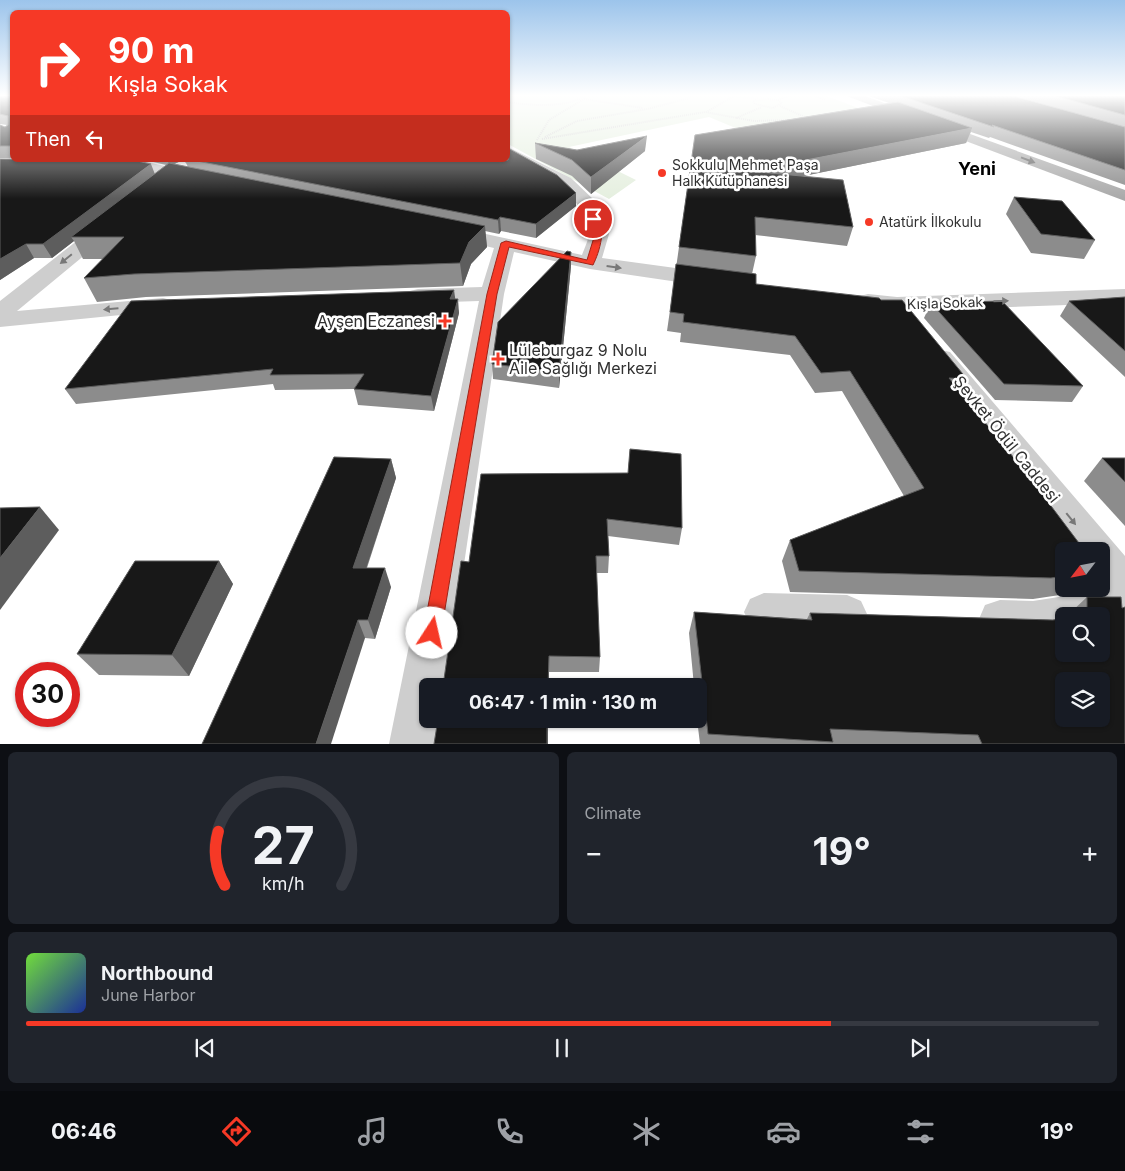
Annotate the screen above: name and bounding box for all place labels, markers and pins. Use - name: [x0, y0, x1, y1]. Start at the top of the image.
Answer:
- place label: Sokkulu Mehmet Paşa Halk Kütüphanesi: [672, 156, 819, 189]
- marker: Sokkulu Mehmet Paşa Halk Kütüphanesi: [656, 167, 668, 179]
- pin: [572, 198, 614, 240]
- place label: Atatürk İlkokulu: [879, 213, 981, 230]
- marker: Atatürk İlkokulu: [863, 216, 875, 228]
- place label: Ayşen Eczanesi: [317, 311, 435, 331]
- marker: Ayşen Eczanesi: [439, 315, 451, 327]
- place label: Lüleburgaz 9 Nolu Aile Sağlığı Merkezi: [509, 340, 657, 378]
- marker: Lüleburgaz 9 Nolu Aile Sağlığı Merkezi: [491, 352, 505, 366]

